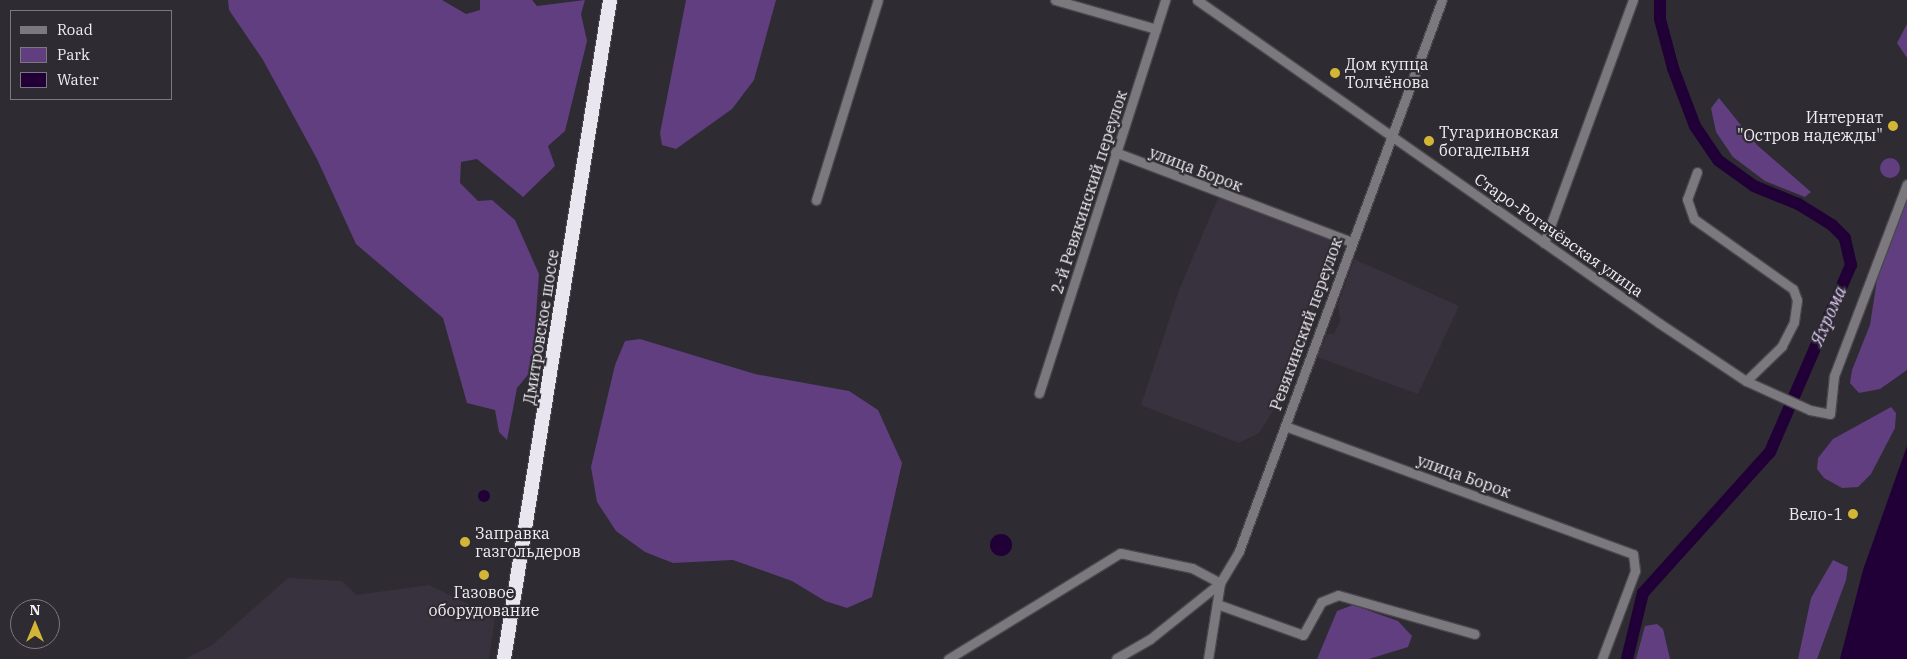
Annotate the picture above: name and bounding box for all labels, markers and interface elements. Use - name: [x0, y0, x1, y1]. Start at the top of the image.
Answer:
- legend: [10, 10, 172, 100]
- text: Road: [57, 20, 93, 39]
- text: Park: [57, 45, 90, 64]
- place label: Дом купца Толчёнова: [1345, 54, 1429, 92]
- marker: Дом купца Толчёнова: [1329, 67, 1341, 79]
- text: Water: [57, 70, 99, 89]
- street label: 2-й Ревякинский переулок: [1047, 88, 1131, 296]
- place label: Интернат "Остров надежды": [1737, 107, 1883, 145]
- marker: Интернат "Остров надежды": [1887, 120, 1899, 132]
- place label: Тугариновская богадельня: [1439, 122, 1559, 160]
- marker: Тугариновская богадельня: [1423, 135, 1435, 147]
- street label: улица Борок: [1147, 142, 1245, 196]
- street label: Старо-Рогачёвская улица: [1471, 169, 1647, 301]
- street label: Ревякинский переулок: [1266, 235, 1346, 413]
- street label: Дмитровское шоссе: [519, 248, 563, 406]
- water label: Яхрома: [1806, 283, 1852, 349]
- street label: улица Борок: [1414, 450, 1514, 502]
- place label: Вело-1: [1789, 504, 1843, 524]
- marker: Вело-1: [1847, 508, 1859, 520]
- place label: Заправка газгольдеров: [475, 523, 581, 561]
- marker: Заправка газгольдеров: [459, 536, 471, 548]
- marker: Газовое оборудование: [478, 569, 490, 581]
- place label: Газовое оборудование: [429, 582, 539, 620]
- north arrow: [10, 599, 60, 649]
- text: N: [29, 601, 41, 619]

